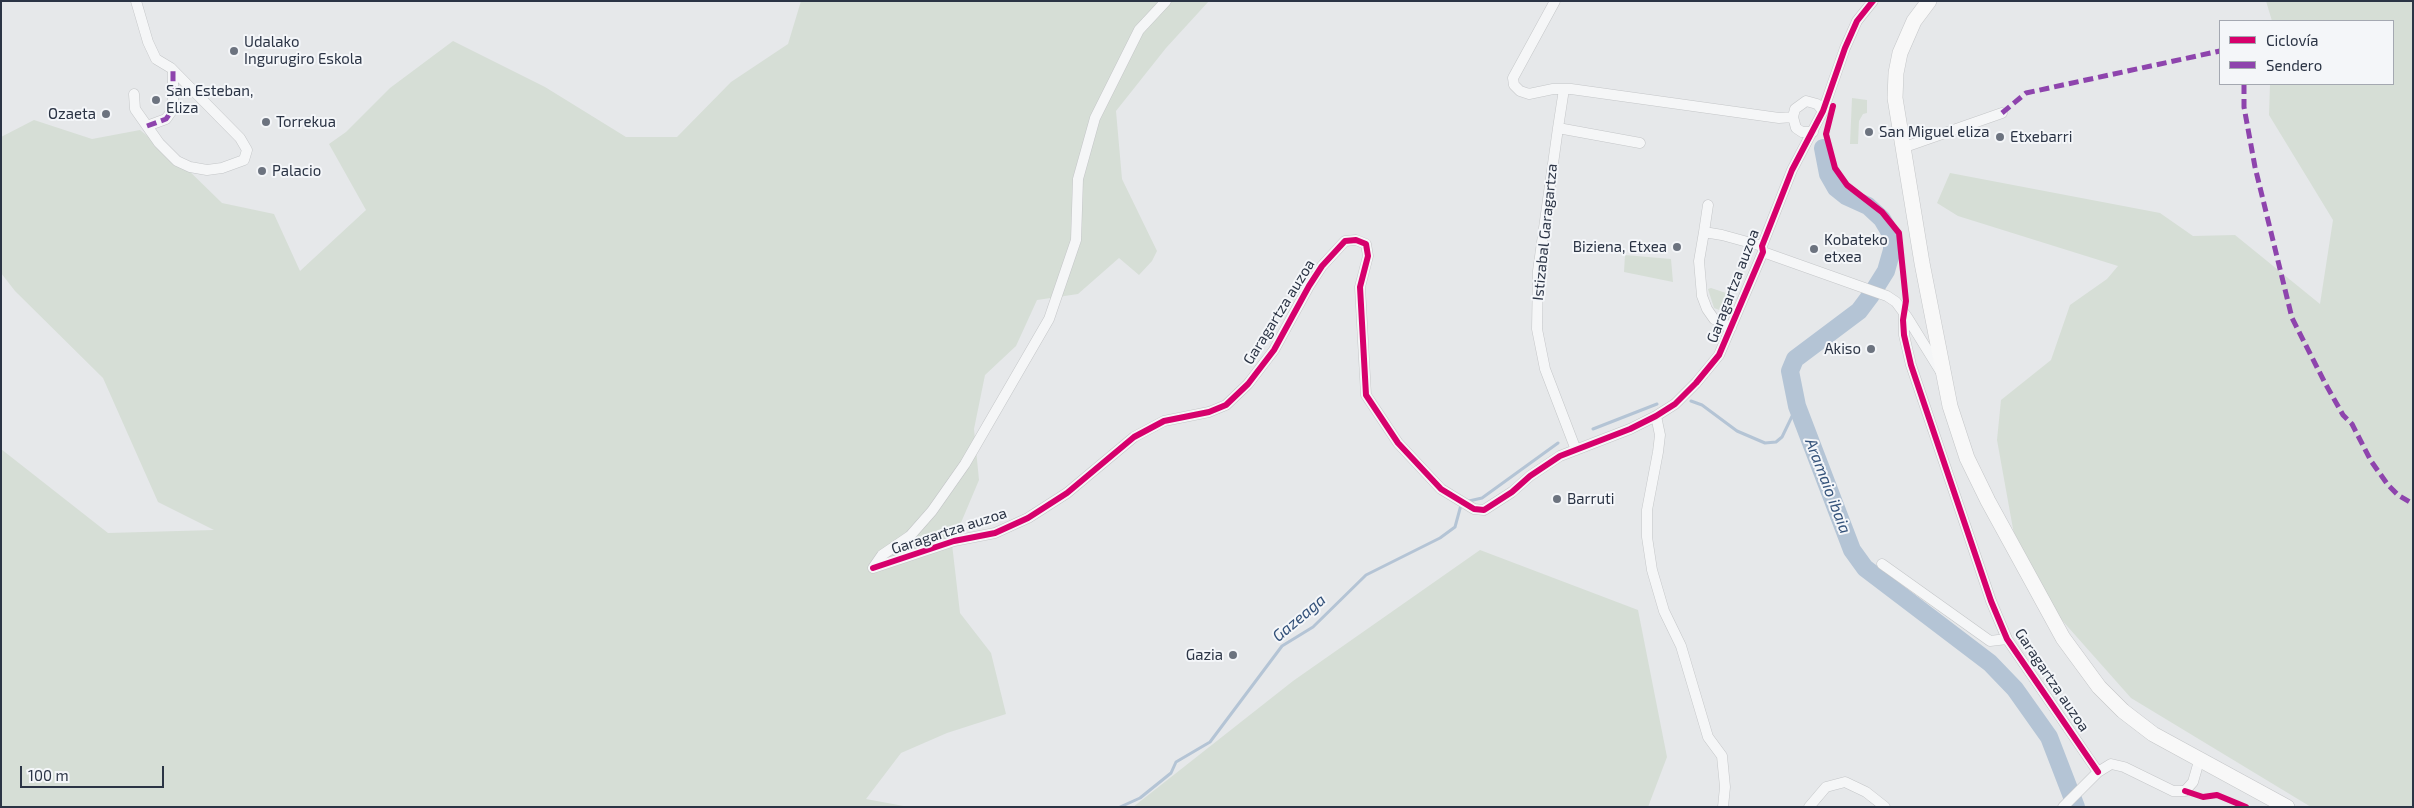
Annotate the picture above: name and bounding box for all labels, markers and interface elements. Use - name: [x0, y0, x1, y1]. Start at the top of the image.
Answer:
- legend: [2219, 20, 2394, 85]
- text: Ciclovía: [2266, 31, 2318, 49]
- place label: Udalako Ingurugiro Eskola: [244, 33, 363, 68]
- marker: Udalako Ingurugiro Eskola: [228, 45, 240, 57]
- text: Sendero: [2266, 56, 2322, 74]
- place label: San Esteban, Eliza: [166, 82, 253, 117]
- marker: San Esteban, Eliza: [150, 94, 162, 106]
- place label: Ozaeta: [48, 105, 96, 123]
- marker: Ozaeta: [100, 108, 112, 120]
- place label: Torrekua: [276, 113, 336, 131]
- marker: Torrekua: [260, 116, 272, 128]
- place label: San Miguel eliza: [1879, 123, 1989, 141]
- marker: San Miguel eliza: [1863, 126, 1875, 138]
- place label: Etxebarri: [2010, 128, 2072, 146]
- marker: Etxebarri: [1994, 131, 2006, 143]
- place label: Palacio: [272, 162, 321, 180]
- street label: Istizabal Garagartza: [1529, 163, 1561, 301]
- marker: Palacio: [256, 165, 268, 177]
- street label: Garagartza auzoa: [1703, 226, 1763, 346]
- place label: Kobateko etxea: [1824, 231, 1888, 266]
- place label: Biziena, Etxea: [1573, 238, 1667, 256]
- marker: Biziena, Etxea: [1671, 241, 1683, 253]
- marker: Kobateko etxea: [1808, 243, 1820, 255]
- street label: Garagartza auzoa: [1239, 256, 1319, 368]
- place label: Akiso: [1824, 340, 1861, 358]
- marker: Akiso: [1865, 343, 1877, 355]
- water label: Aramaio ibaia: [1801, 436, 1855, 536]
- place label: Barruti: [1567, 490, 1615, 508]
- marker: Barruti: [1551, 493, 1563, 505]
- street label: Garagartza auzoa: [889, 504, 1009, 558]
- water label: Gazeaga: [1269, 590, 1329, 646]
- street label: Garagartza auzoa: [2011, 625, 2093, 735]
- place label: Gazia: [1186, 646, 1223, 664]
- marker: Gazia: [1227, 649, 1239, 661]
- scale bar: [22, 756, 166, 788]
- text: 100 m: [28, 766, 69, 784]

